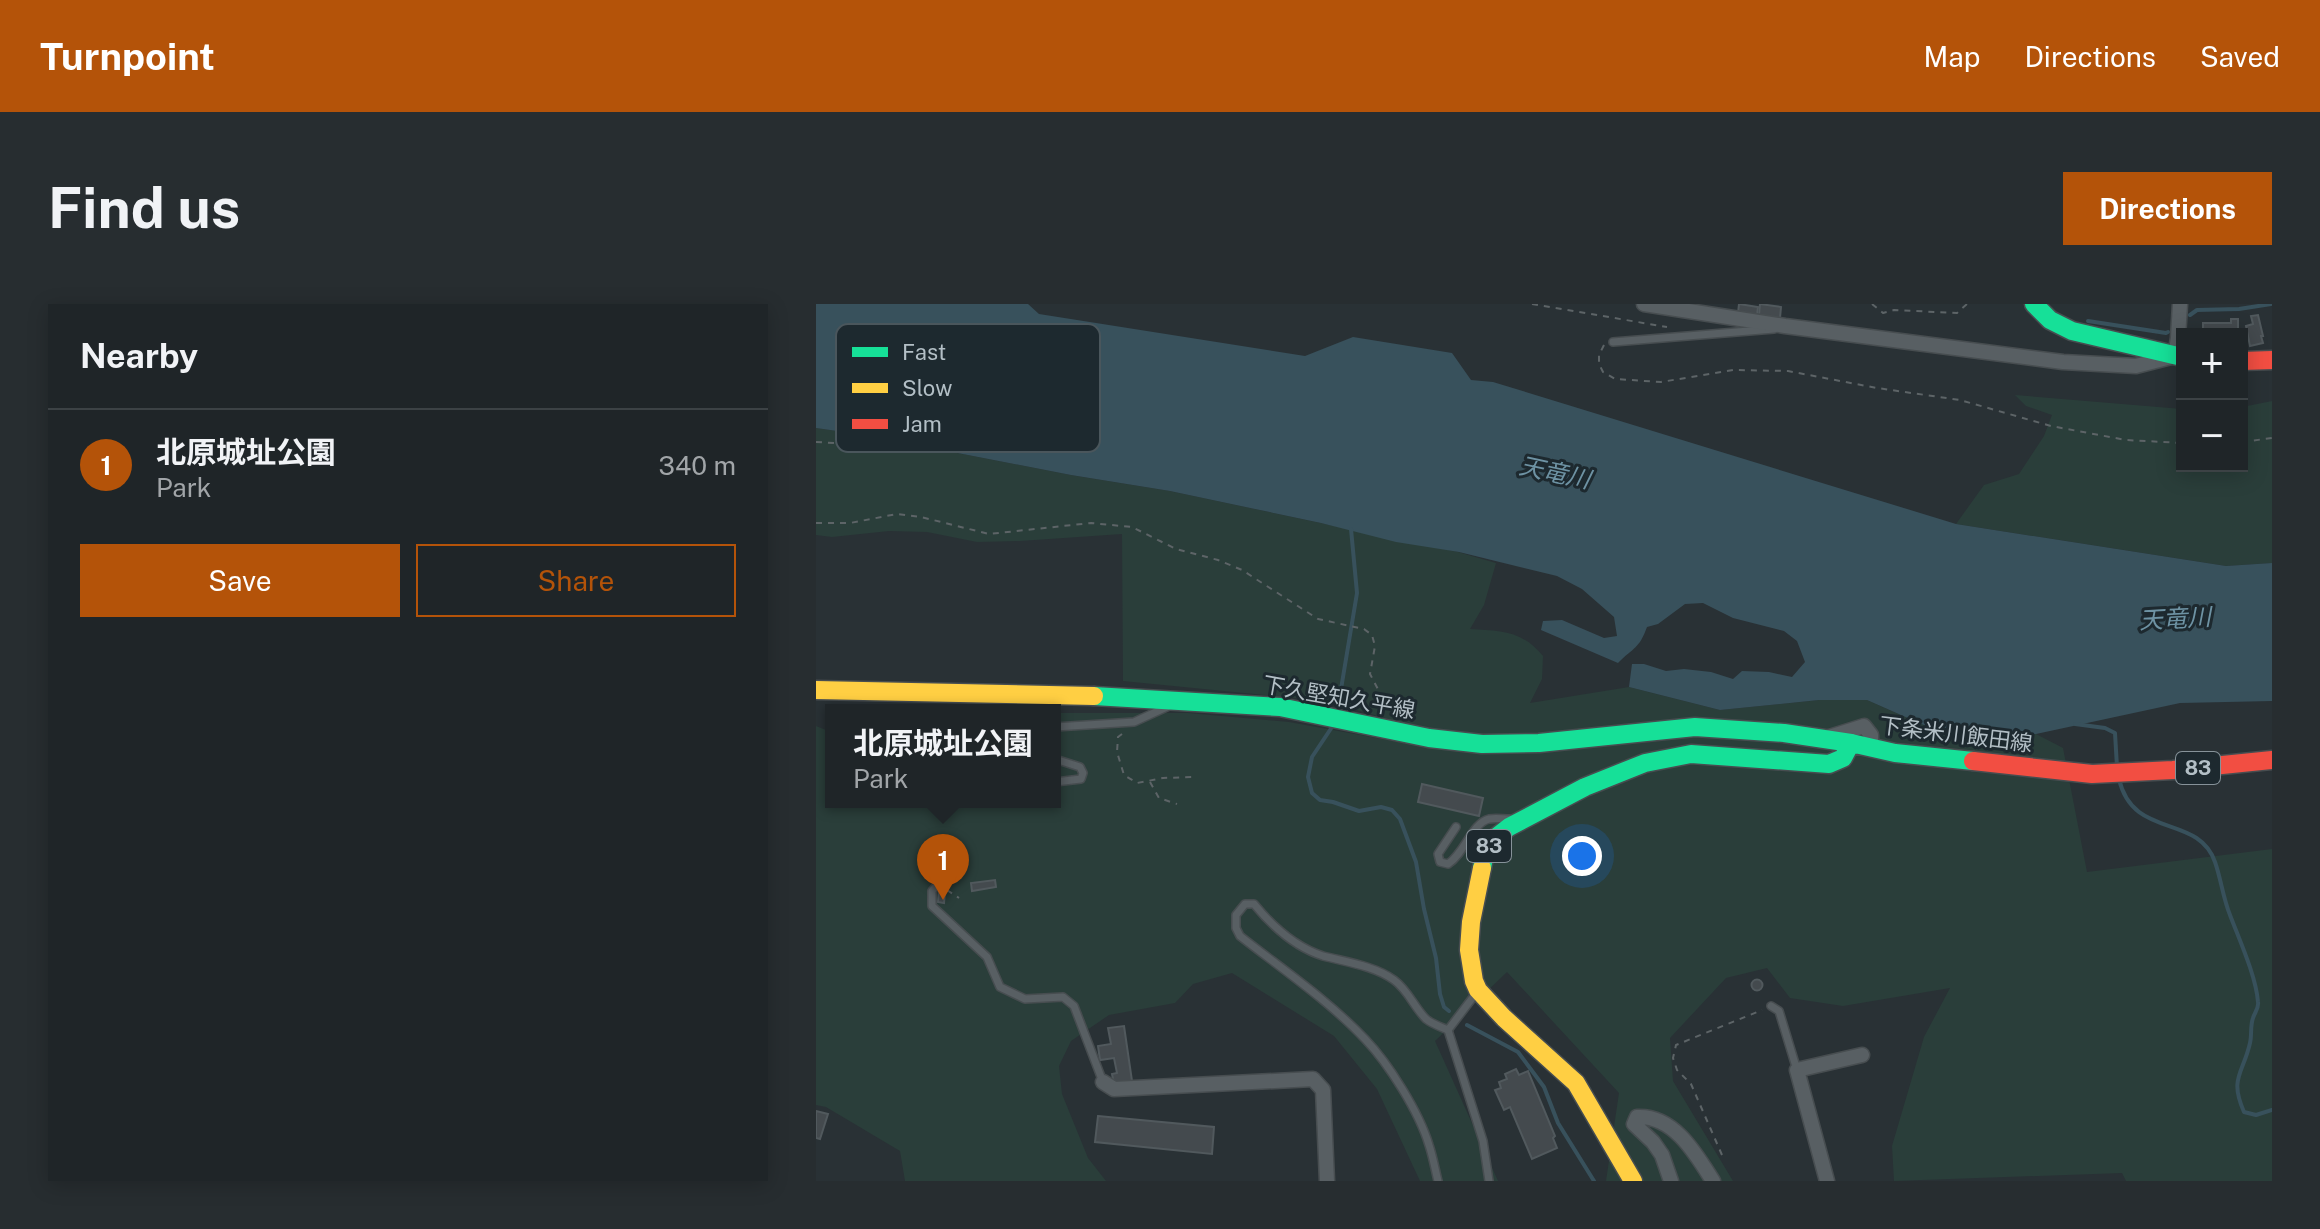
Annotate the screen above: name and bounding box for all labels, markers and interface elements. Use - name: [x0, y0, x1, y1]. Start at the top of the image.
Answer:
- text: Turnpoint: [40, 34, 215, 79]
- text: Map: [1924, 40, 1980, 73]
- text: Directions: [2024, 40, 2156, 73]
- text: Saved: [2200, 40, 2280, 73]
- button: Directions: [2063, 172, 2272, 245]
- text: Find us: [48, 175, 240, 241]
- legend: [836, 324, 1100, 452]
- map controls: [2176, 328, 2248, 472]
- button: +: [2176, 328, 2248, 400]
- text: Nearby: [80, 336, 198, 376]
- text: Fast: [902, 339, 946, 365]
- text: Slow: [902, 375, 952, 401]
- button: −: [2176, 400, 2248, 472]
- text: Jam: [902, 411, 942, 437]
- text: 北原城址公園: [156, 434, 336, 470]
- text: 1: [100, 450, 112, 481]
- text: 340 m: [659, 450, 736, 481]
- water label: 天竜川: [1517, 451, 1596, 494]
- text: Park: [156, 472, 211, 503]
- button: Save: [80, 544, 400, 617]
- button: Share: [416, 544, 736, 617]
- water label: 天竜川: [2138, 602, 2215, 634]
- street label: 下久堅知久平線: [1261, 671, 1417, 723]
- popup: [825, 704, 1061, 808]
- street label: 下条米川飯田線: [1878, 712, 2034, 756]
- text: 北原城址公園: [853, 725, 1033, 761]
- road number: 83: [2176, 752, 2220, 784]
- text: Park: [853, 763, 908, 794]
- road number: 83: [1467, 830, 1511, 862]
- pin: 1: [917, 834, 969, 900]
- your location: [1562, 836, 1602, 876]

